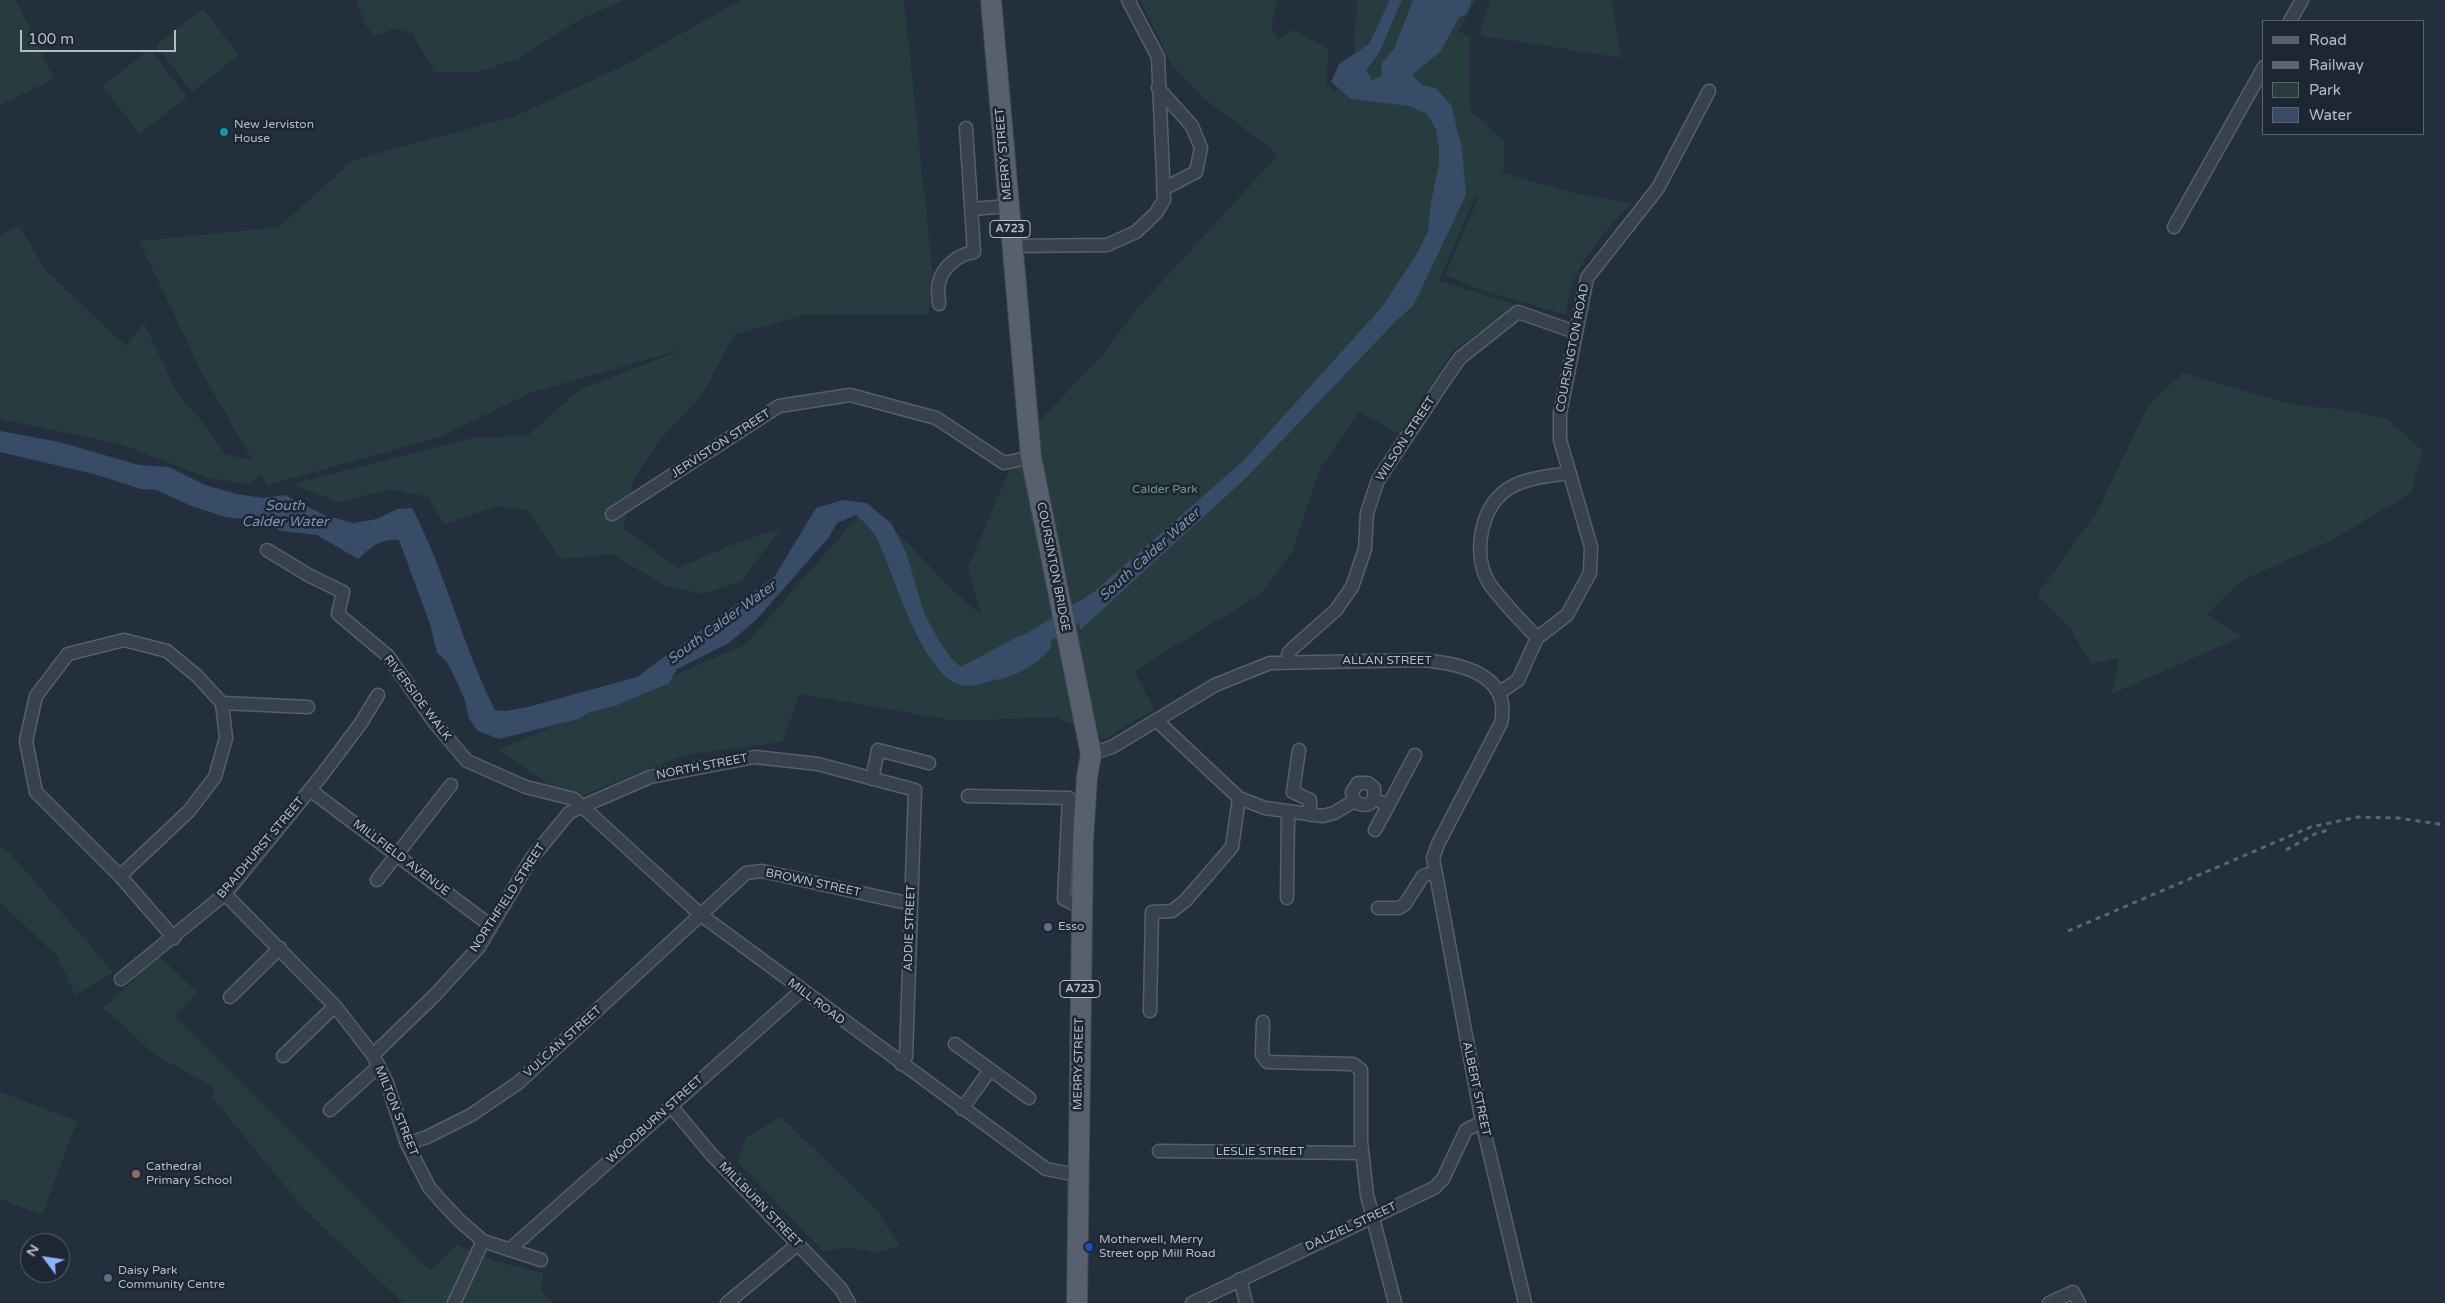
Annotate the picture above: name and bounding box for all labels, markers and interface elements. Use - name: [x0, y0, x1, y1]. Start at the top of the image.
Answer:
- scale bar: [22, 20, 179, 52]
- legend: [2262, 20, 2425, 135]
- text: 100 m: [28, 30, 74, 48]
- text: Road: [2309, 31, 2347, 49]
- text: Railway: [2309, 56, 2364, 74]
- text: Park: [2309, 81, 2341, 99]
- text: Water: [2309, 106, 2352, 124]
- street label: MERRY STREET: [993, 107, 1015, 201]
- place label: New Jerviston House: [234, 118, 314, 146]
- marker: New Jerviston House: [218, 126, 230, 138]
- road number: A723: [990, 220, 1030, 238]
- street label: COURSINGTON ROAD: [1553, 283, 1593, 413]
- street label: WILSON STREET: [1373, 394, 1439, 484]
- street label: JERVISTON STREET: [669, 407, 773, 481]
- park label: Calder Park: [1132, 483, 1198, 497]
- water label: South Calder Water: [242, 498, 328, 530]
- street label: COURSINTON BRIDGE: [1033, 501, 1073, 633]
- water label: South Calder Water: [1096, 505, 1204, 605]
- water label: South Calder Water: [665, 578, 779, 668]
- street label: RIVERSIDE WALK: [380, 652, 454, 744]
- street label: ALLAN STREET: [1342, 654, 1432, 668]
- street label: NORTH STREET: [655, 751, 749, 783]
- street label: BRAIDHURST STREET: [214, 794, 308, 902]
- street label: MILLFIELD AVENUE: [350, 817, 452, 899]
- street label: NORTHFIELD STREET: [467, 841, 549, 955]
- street label: BROWN STREET: [764, 866, 862, 900]
- street label: ADDIE STREET: [901, 884, 919, 972]
- place label: Esso: [1058, 920, 1084, 934]
- marker: Esso: [1042, 921, 1054, 933]
- street label: MILL ROAD: [785, 976, 847, 1028]
- road number: A723: [1060, 981, 1100, 998]
- street label: VULCAN STREET: [521, 1003, 605, 1081]
- street label: MERRY STREET: [1071, 1018, 1087, 1110]
- street label: ALBERT STREET: [1459, 1040, 1493, 1138]
- street label: MILTON STREET: [371, 1064, 421, 1158]
- street label: WOODBURN STREET: [604, 1073, 706, 1167]
- street label: LESLIE STREET: [1216, 1145, 1304, 1159]
- street label: MILLBURN STREET: [716, 1159, 804, 1251]
- place label: Cathedral Primary School: [146, 1160, 232, 1188]
- marker: Cathedral Primary School: [130, 1168, 142, 1180]
- street label: DALZIEL STREET: [1303, 1200, 1399, 1254]
- north arrow: [20, 1233, 70, 1283]
- place label: Motherwell, Merry Street opp Mill Road: [1099, 1233, 1216, 1261]
- text: N: [22, 1241, 43, 1260]
- marker: Motherwell, Merry Street opp Mill Road: [1083, 1241, 1095, 1253]
- place label: Daisy Park Community Centre: [118, 1264, 225, 1292]
- marker: Daisy Park Community Centre: [102, 1272, 114, 1284]

